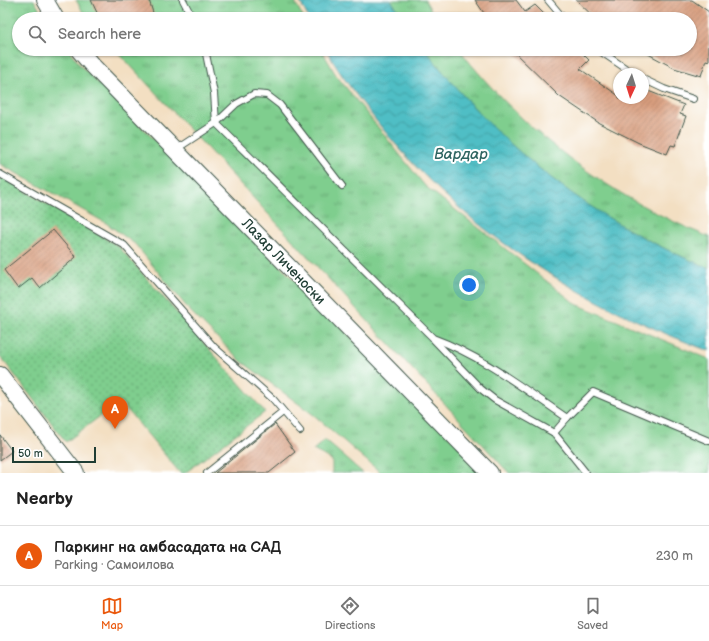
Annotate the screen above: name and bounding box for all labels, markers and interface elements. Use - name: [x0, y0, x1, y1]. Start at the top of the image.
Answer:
- search box: [12, 12, 697, 56]
- icon: search: [26, 23, 48, 45]
- text: Search here: [58, 25, 141, 44]
- north arrow: [613, 68, 649, 104]
- water label: Вардар: [434, 145, 488, 164]
- street label: Лазар Личеноски: [238, 214, 329, 308]
- your location: [459, 275, 479, 295]
- pin: A: [102, 396, 128, 429]
- scale bar: [12, 445, 96, 464]
- text: 50 m: [18, 447, 43, 460]
- text: Nearby: [16, 489, 73, 509]
- text: Паркинг на амбасадата на САД: [54, 538, 281, 557]
- text: A: [25, 548, 33, 564]
- text: 230 m: [656, 548, 693, 564]
- text: Parking · Самоилова: [54, 557, 174, 573]
- tab: Map: [101, 595, 123, 632]
- tab: Directions: [325, 595, 375, 632]
- tab: Saved: [577, 595, 608, 632]

